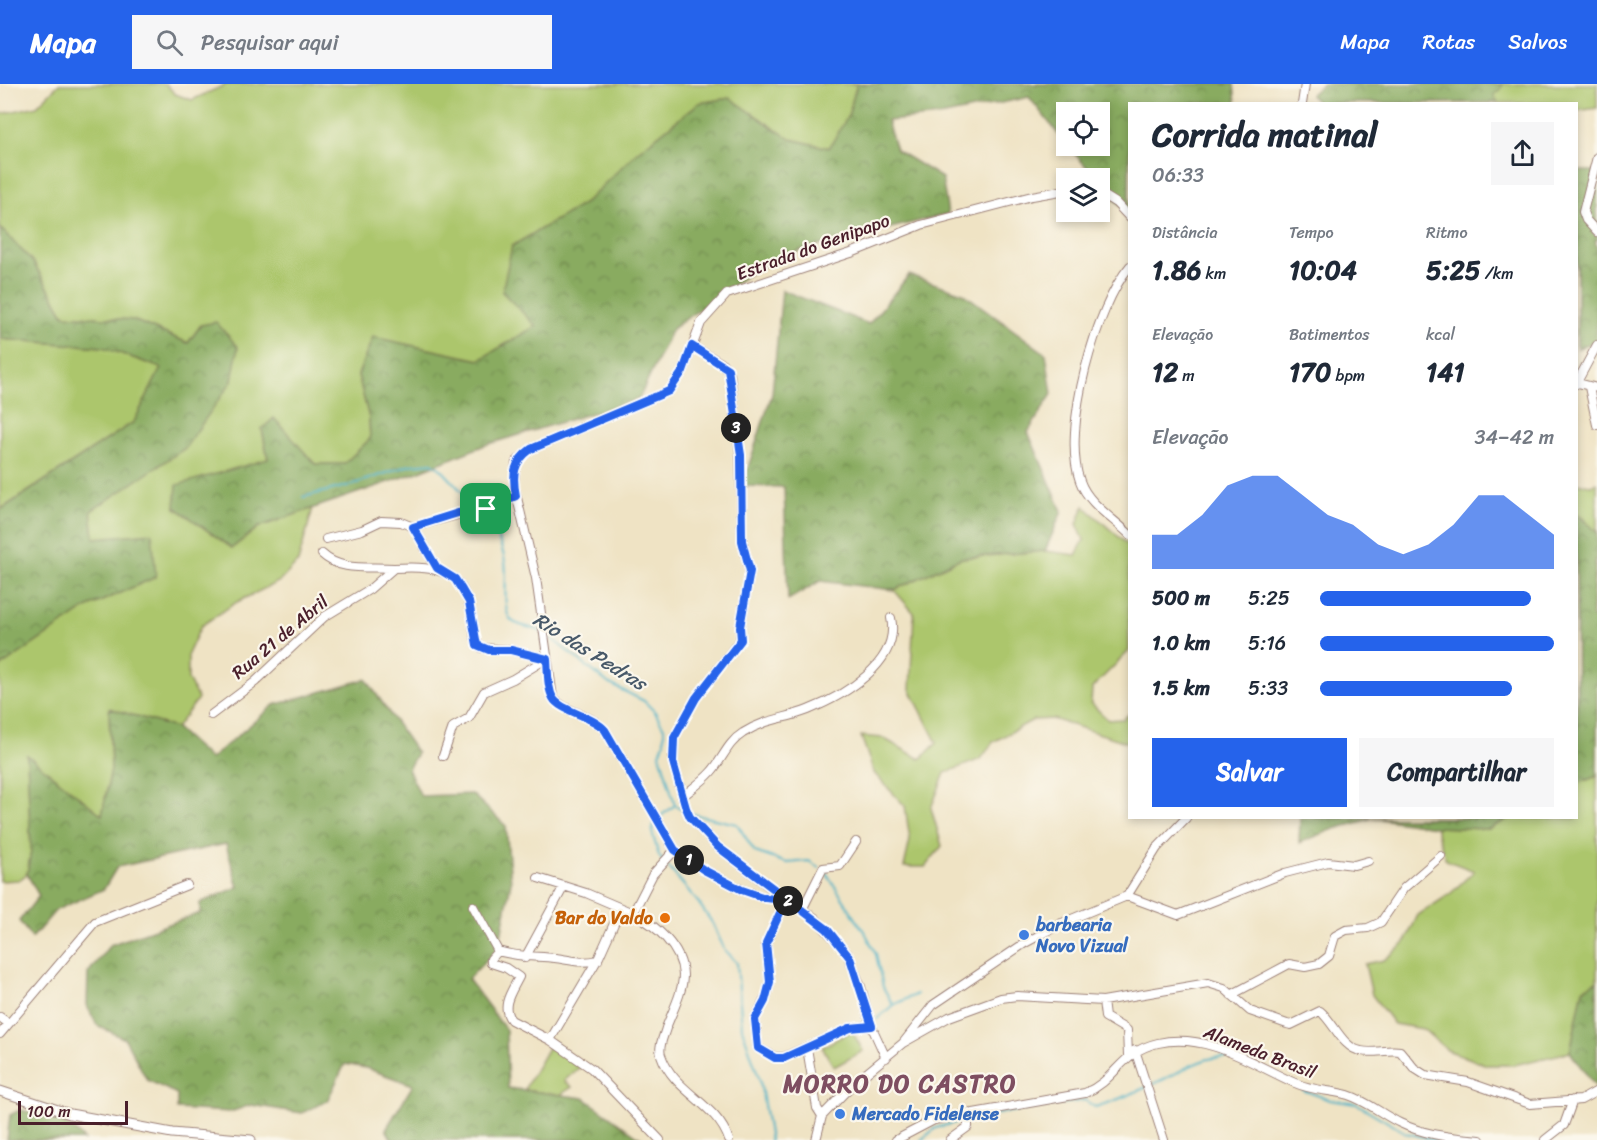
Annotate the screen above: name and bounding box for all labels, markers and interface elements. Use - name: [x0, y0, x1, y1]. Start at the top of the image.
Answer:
- search box: [132, 15, 552, 69]
- text: Mapa: [30, 18, 96, 67]
- text: Pesquisar aqui: [201, 23, 339, 62]
- text: Mapa: [1340, 23, 1389, 61]
- text: Rotas: [1422, 23, 1475, 61]
- text: Salvos: [1508, 23, 1567, 61]
- icon: search: [153, 26, 186, 59]
- map controls: [1056, 102, 1110, 222]
- button: locate: [1056, 102, 1110, 156]
- text: Corrida matinal: [1152, 106, 1377, 164]
- button: share: [1491, 122, 1554, 185]
- text: 06:33: [1152, 158, 1204, 193]
- button: layers: [1056, 168, 1110, 222]
- street label: Estrada do Genipapo: [732, 204, 894, 290]
- text: Distância: [1152, 218, 1218, 247]
- text: Tempo: [1289, 218, 1334, 247]
- text: Ritmo: [1426, 218, 1468, 247]
- text: 1.86: [1152, 247, 1201, 293]
- text: 10:04: [1289, 247, 1357, 293]
- text: 5:25: [1426, 247, 1481, 293]
- text: km: [1201, 259, 1226, 288]
- text: /km: [1481, 259, 1514, 288]
- text: Elevação: [1152, 320, 1213, 349]
- text: Batimentos: [1289, 320, 1370, 349]
- text: kcal: [1426, 320, 1455, 349]
- text: 12: [1152, 349, 1178, 395]
- text: 170: [1289, 349, 1331, 395]
- text: 141: [1426, 349, 1465, 395]
- text: m: [1178, 361, 1195, 390]
- text: bpm: [1331, 361, 1365, 390]
- pin: 3: [721, 413, 751, 443]
- text: 3: [732, 413, 740, 442]
- text: Elevação: [1152, 420, 1228, 455]
- text: 34–42 m: [1475, 420, 1554, 455]
- pin: [460, 483, 511, 534]
- icon: arrive: [469, 492, 502, 525]
- text: 500 m: [1152, 581, 1210, 616]
- text: 5:25: [1248, 581, 1290, 616]
- street label: Rua 21 de Abril: [224, 586, 336, 687]
- water label: Rio das Pedras: [526, 603, 656, 702]
- text: 1.0 km: [1152, 626, 1210, 661]
- text: 5:16: [1248, 626, 1286, 661]
- text: 1.5 km: [1152, 671, 1210, 706]
- text: 5:33: [1248, 671, 1288, 706]
- button: Salvar: [1152, 738, 1347, 807]
- button: Compartilhar: [1359, 738, 1554, 807]
- pin: 1: [674, 845, 704, 875]
- text: 1: [686, 845, 692, 874]
- pin: 2: [773, 886, 803, 916]
- text: 2: [783, 886, 793, 915]
- place label: Bar do Valdo: [555, 902, 654, 934]
- place label: barbearia Novo Vizual: [1035, 909, 1129, 962]
- marker: Bar do Valdo: [658, 911, 672, 925]
- marker: barbearia Novo Vizual: [1017, 928, 1031, 942]
- street label: Alameda Brasil: [1198, 1015, 1322, 1088]
- district label: MORRO DO CASTRO: [782, 1063, 1017, 1105]
- text: 100 m: [27, 1097, 71, 1126]
- scale bar: [18, 1098, 128, 1126]
- place label: Mercado Fidelense: [851, 1098, 1000, 1130]
- marker: Mercado Fidelense: [833, 1107, 847, 1121]

